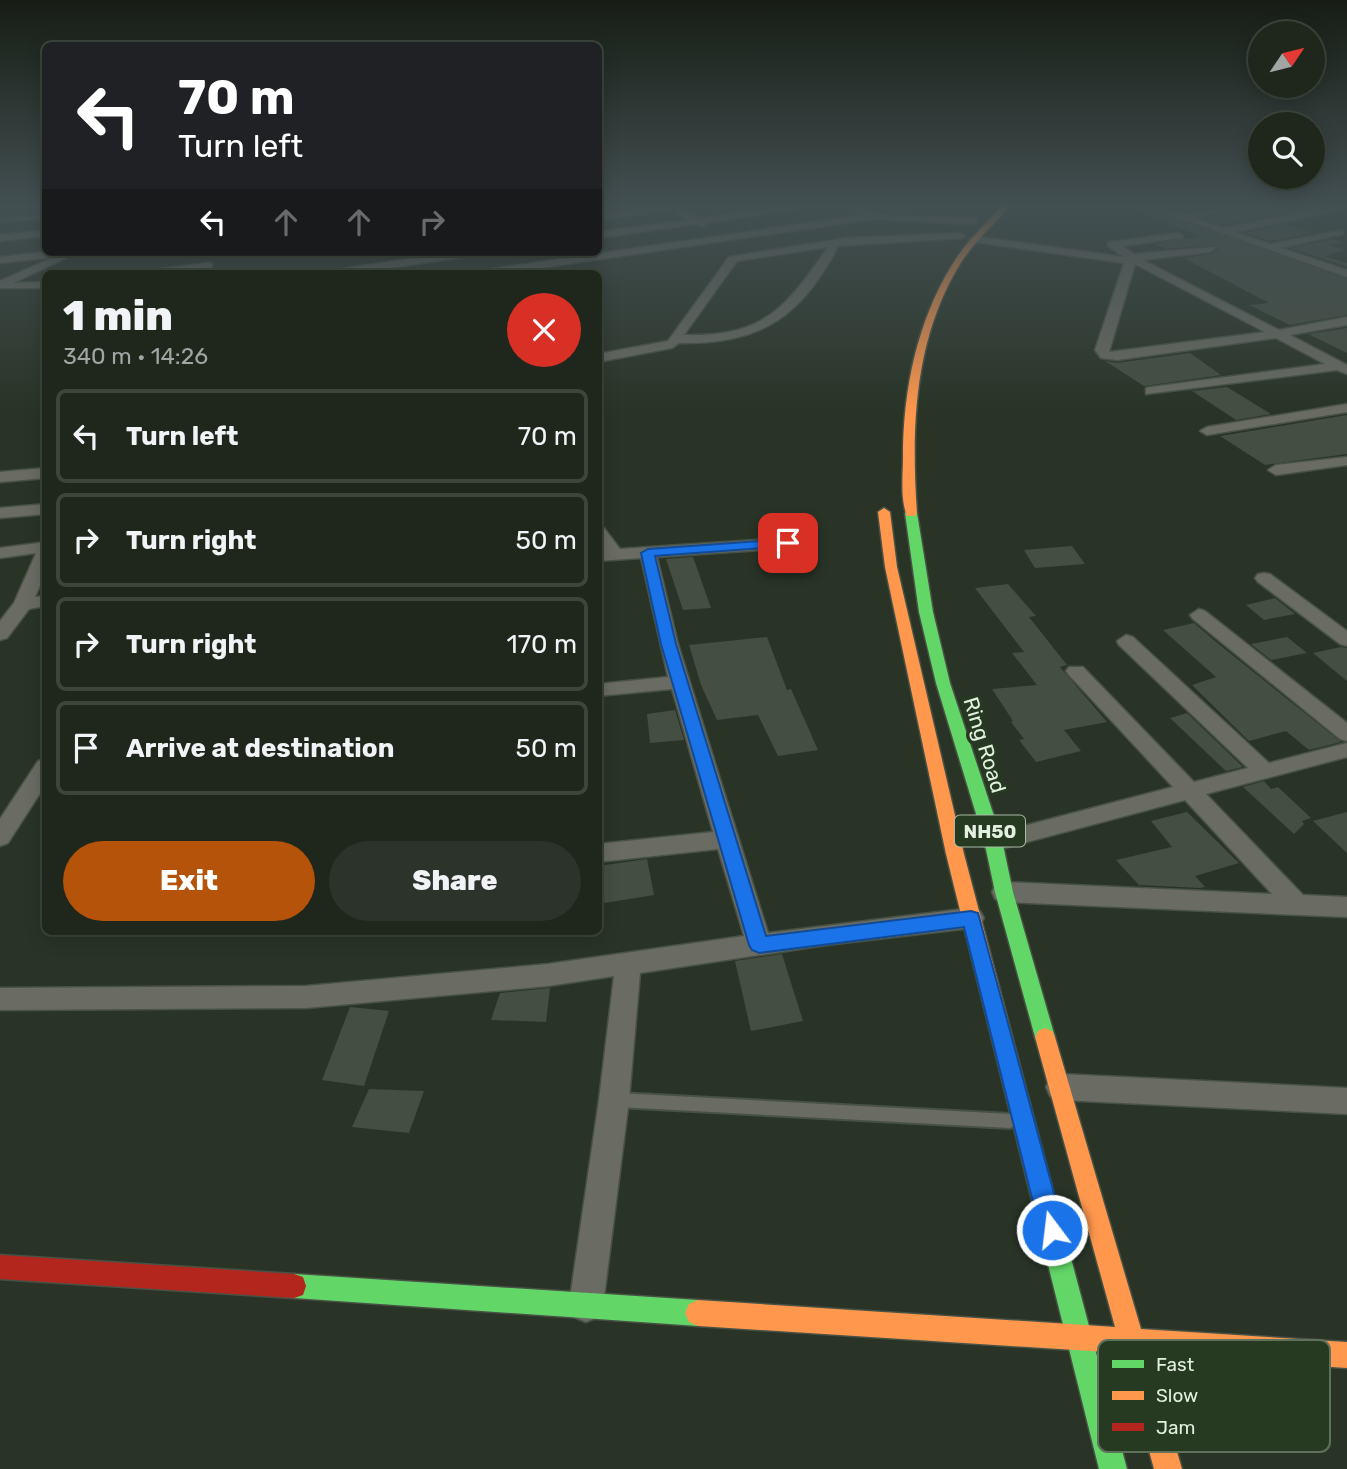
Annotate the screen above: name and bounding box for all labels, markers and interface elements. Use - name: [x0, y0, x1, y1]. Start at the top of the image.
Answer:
- north arrow: [1248, 21, 1325, 98]
- map controls: [1248, 21, 1325, 189]
- text: 70 m: [178, 68, 295, 126]
- icon: left: [63, 70, 154, 161]
- button: search: [1248, 112, 1325, 189]
- text: Turn left: [178, 127, 303, 165]
- icon: left: [194, 203, 232, 241]
- icon: ahead: [267, 203, 305, 241]
- icon: ahead: [340, 203, 378, 241]
- icon: right: [413, 203, 451, 241]
- text: 1 min: [63, 291, 173, 341]
- button: close: [507, 293, 581, 367]
- text: 340 m · 14:26: [63, 342, 208, 370]
- icon: left: [67, 417, 105, 455]
- text: Turn left: [126, 421, 238, 452]
- text: 70 m: [518, 421, 577, 452]
- pin: [758, 513, 818, 573]
- icon: right: [67, 521, 105, 559]
- icon: arrive: [769, 524, 807, 562]
- text: Turn right: [126, 525, 256, 556]
- text: 50 m: [516, 525, 577, 556]
- icon: right: [67, 625, 105, 663]
- text: Turn right: [126, 629, 256, 660]
- text: 170 m: [507, 629, 577, 660]
- street label: Ring Road: [959, 694, 1011, 796]
- icon: arrive: [67, 729, 105, 767]
- text: Arrive at destination: [126, 733, 394, 764]
- text: 50 m: [516, 733, 577, 764]
- road number: NH50: [955, 816, 1025, 846]
- button: Exit: [63, 841, 315, 921]
- button: Share: [329, 841, 581, 921]
- position arrow: [1015, 1193, 1089, 1267]
- legend: [1098, 1340, 1330, 1452]
- text: Fast: [1156, 1353, 1195, 1376]
- text: Slow: [1156, 1384, 1198, 1407]
- text: Jam: [1156, 1416, 1195, 1439]

